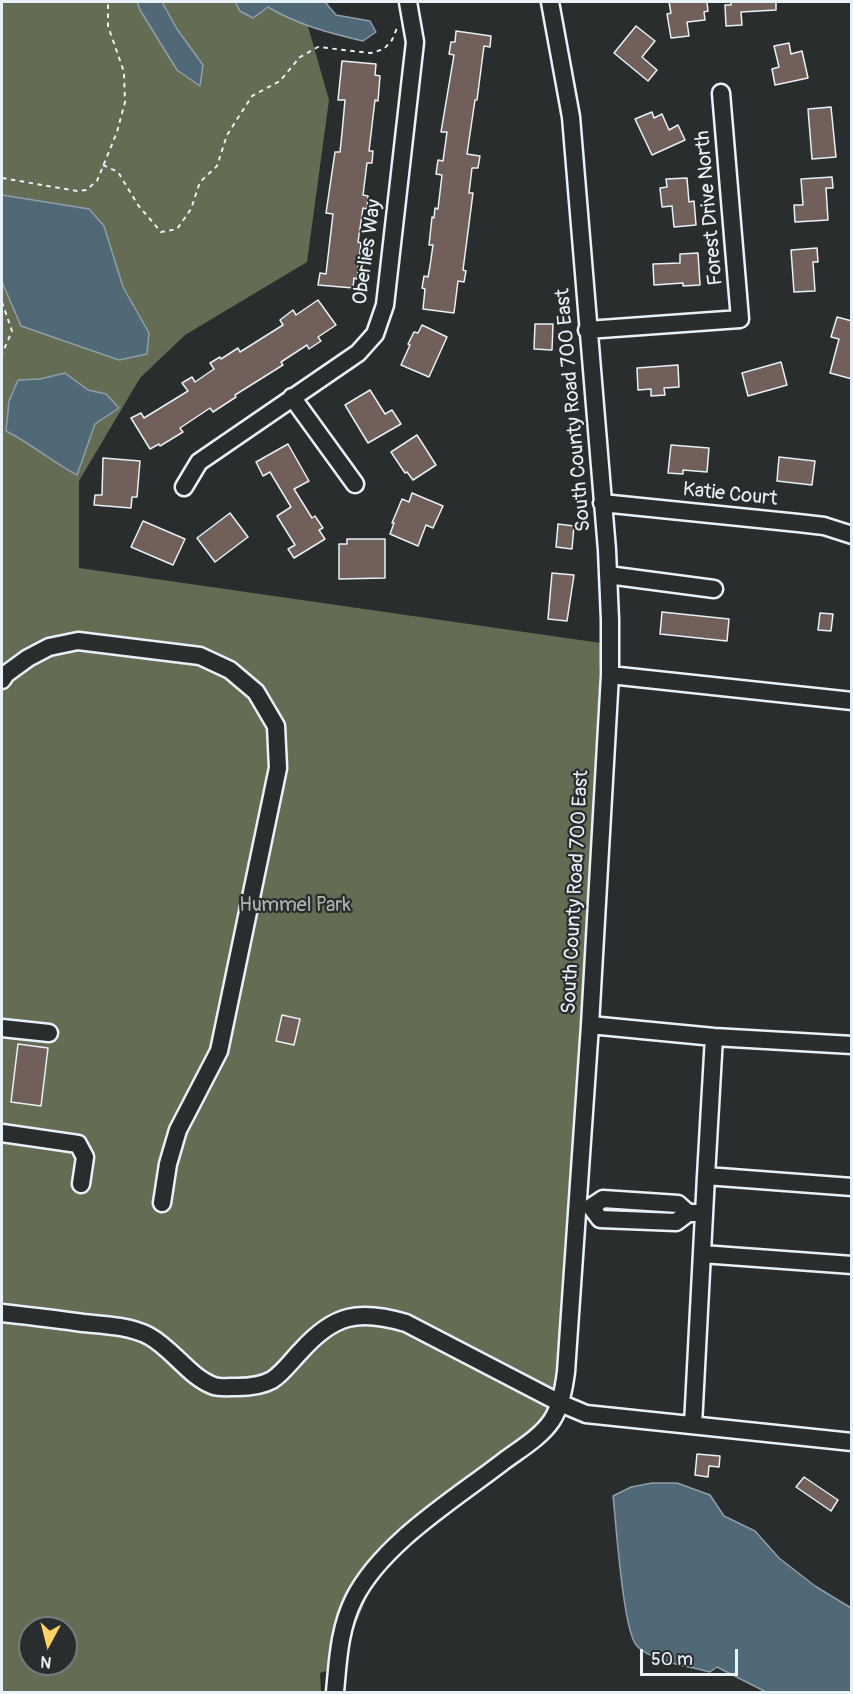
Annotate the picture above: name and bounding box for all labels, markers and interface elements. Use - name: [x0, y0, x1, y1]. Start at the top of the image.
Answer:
- street label: Forest Drive North: [691, 129, 729, 287]
- street label: Oberlies Way: [349, 198, 387, 306]
- street label: South County Road 700 East: [551, 287, 597, 533]
- street label: Katie Court: [682, 478, 778, 512]
- street label: South County Road 700 East: [558, 769, 594, 1015]
- park label: Hummel Park: [239, 894, 351, 918]
- north arrow: [18, 1616, 78, 1676]
- scale bar: [643, 1637, 740, 1675]
- text: 50 m: [651, 1648, 693, 1671]
- text: N: [39, 1651, 53, 1672]

